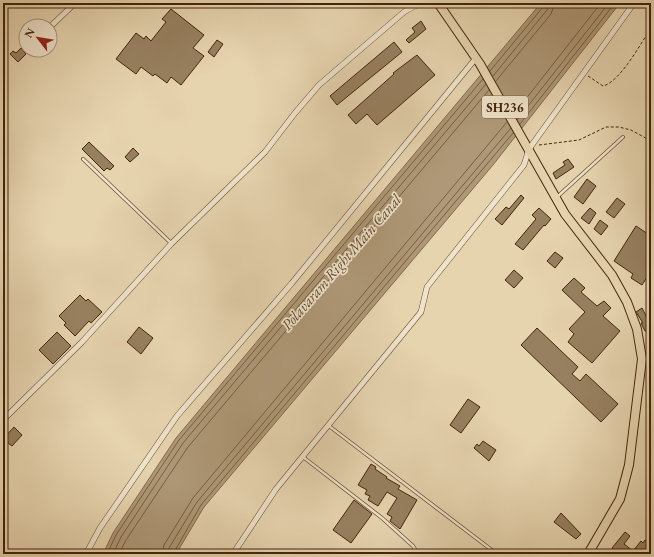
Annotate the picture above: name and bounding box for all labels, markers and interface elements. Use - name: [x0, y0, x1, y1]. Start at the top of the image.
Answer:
- north arrow: [18, 18, 58, 58]
- text: N: [21, 25, 38, 40]
- road number: SH236: [482, 96, 528, 118]
- water label: Polavaram Right Main Canal: [277, 190, 406, 334]

